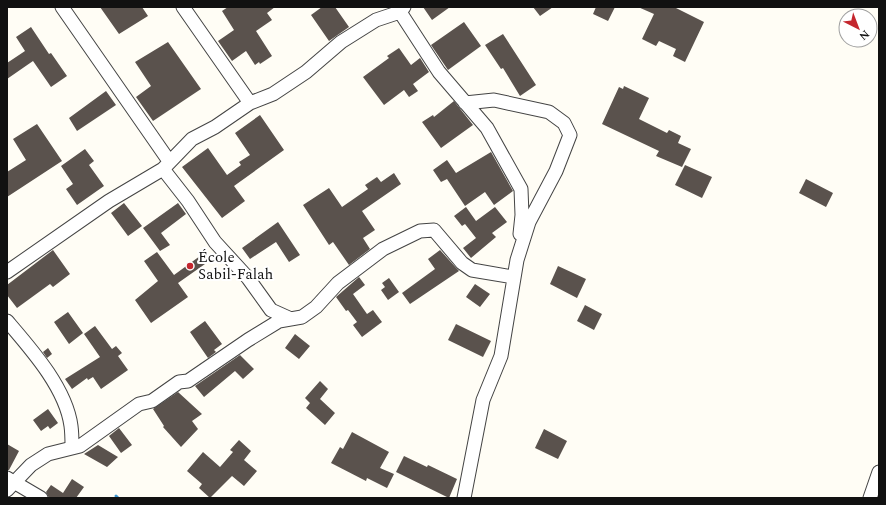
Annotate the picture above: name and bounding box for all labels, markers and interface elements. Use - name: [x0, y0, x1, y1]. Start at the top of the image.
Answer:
- north arrow: [838, 8, 878, 48]
- text: N: [855, 26, 873, 44]
- place label: École Sabil-Falah: [198, 246, 273, 286]
- marker: École Sabil-Falah: [185, 261, 195, 271]

